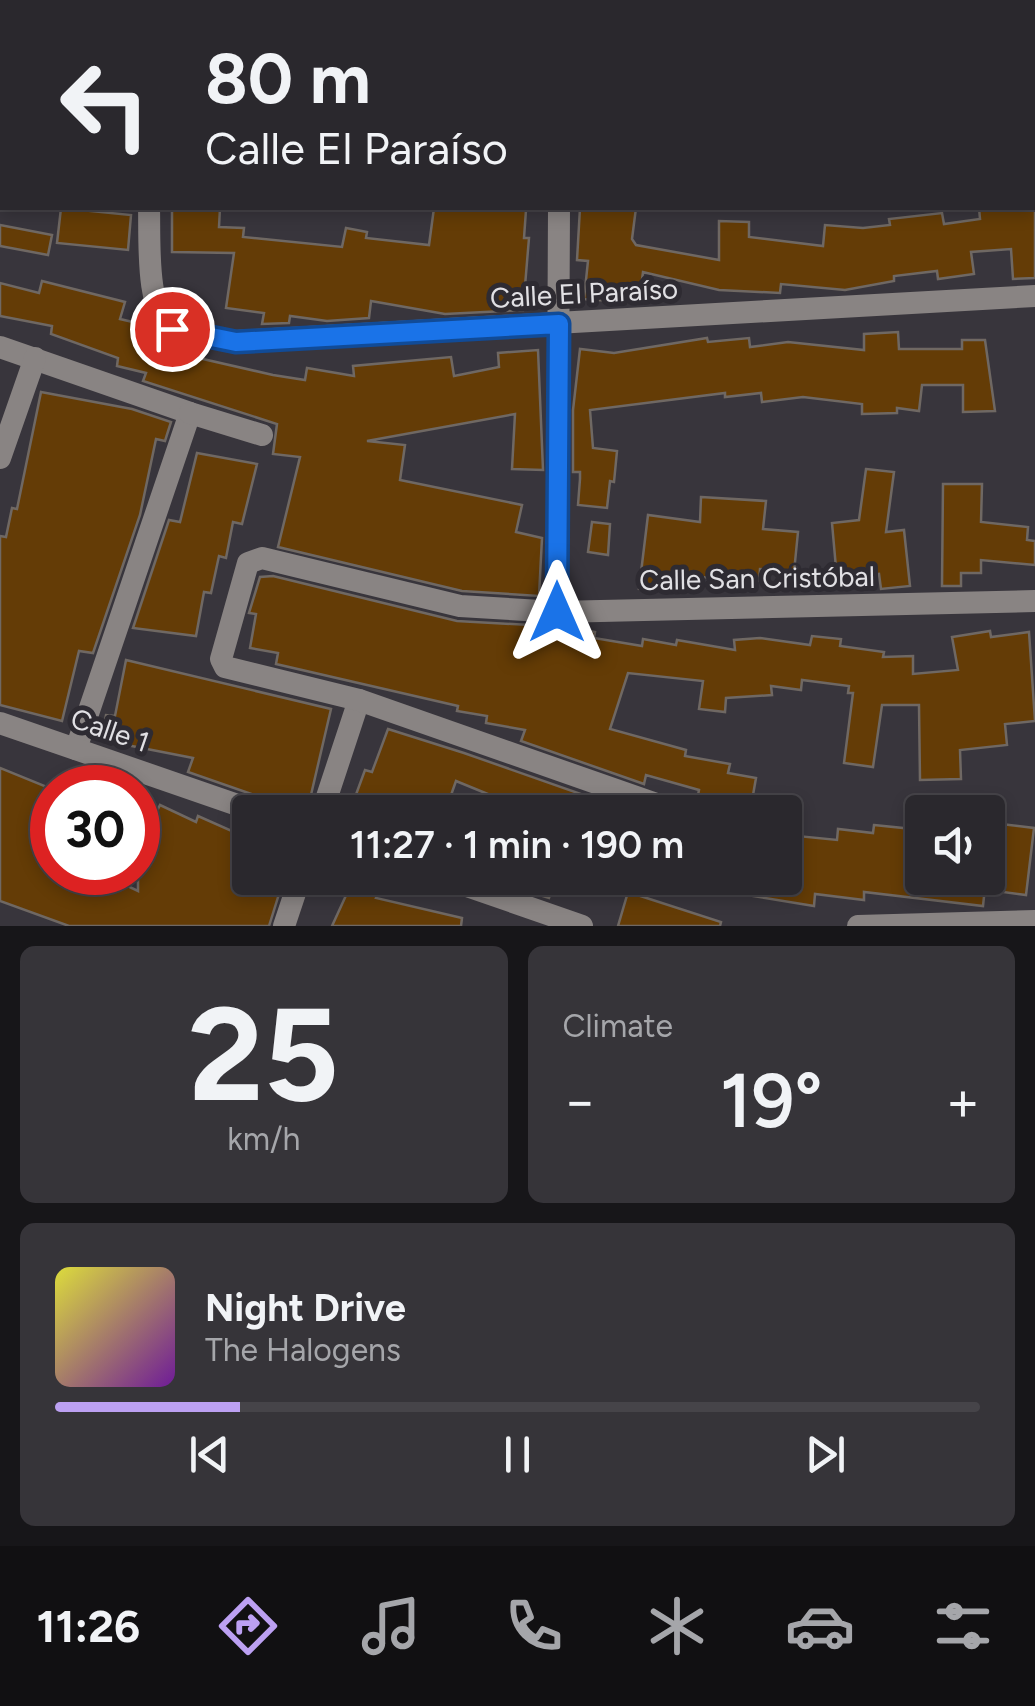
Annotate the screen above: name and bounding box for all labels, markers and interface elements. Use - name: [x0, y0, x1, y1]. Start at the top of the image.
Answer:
- text: 80 m: [205, 36, 371, 121]
- icon: left: [40, 40, 170, 170]
- text: Calle El Paraíso: [205, 121, 508, 175]
- street label: Calle El Paraíso: [489, 271, 679, 315]
- pin: [130, 287, 215, 372]
- icon: arrive: [145, 302, 200, 357]
- street label: Calle San Cristóbal: [639, 559, 875, 597]
- position arrow: [505, 560, 609, 664]
- street label: Calle 1: [66, 701, 154, 759]
- speed limit sign: 30: [30, 765, 160, 895]
- map controls: [905, 795, 1005, 895]
- button: sound: [905, 795, 1005, 895]
- text: 11:27 · 1 min · 190 m: [350, 822, 684, 868]
- text: 25: [188, 977, 339, 1133]
- text: Climate: [563, 1007, 673, 1045]
- text: 19°: [720, 1056, 823, 1146]
- text: −: [563, 1068, 597, 1134]
- text: +: [946, 1068, 980, 1134]
- text: km/h: [227, 1120, 300, 1158]
- text: Night Drive: [205, 1285, 406, 1331]
- text: The Halogens: [205, 1331, 401, 1369]
- icon: previous: [182, 1427, 237, 1482]
- icon: pause: [490, 1427, 545, 1482]
- icon: next: [798, 1427, 853, 1482]
- icon: directions: [213, 1591, 283, 1661]
- icon: music: [356, 1591, 426, 1661]
- icon: phone: [499, 1591, 569, 1661]
- icon: climate: [642, 1591, 712, 1661]
- icon: car: [785, 1591, 855, 1661]
- icon: filters: [928, 1591, 998, 1661]
- text: 11:26: [37, 1599, 140, 1653]

